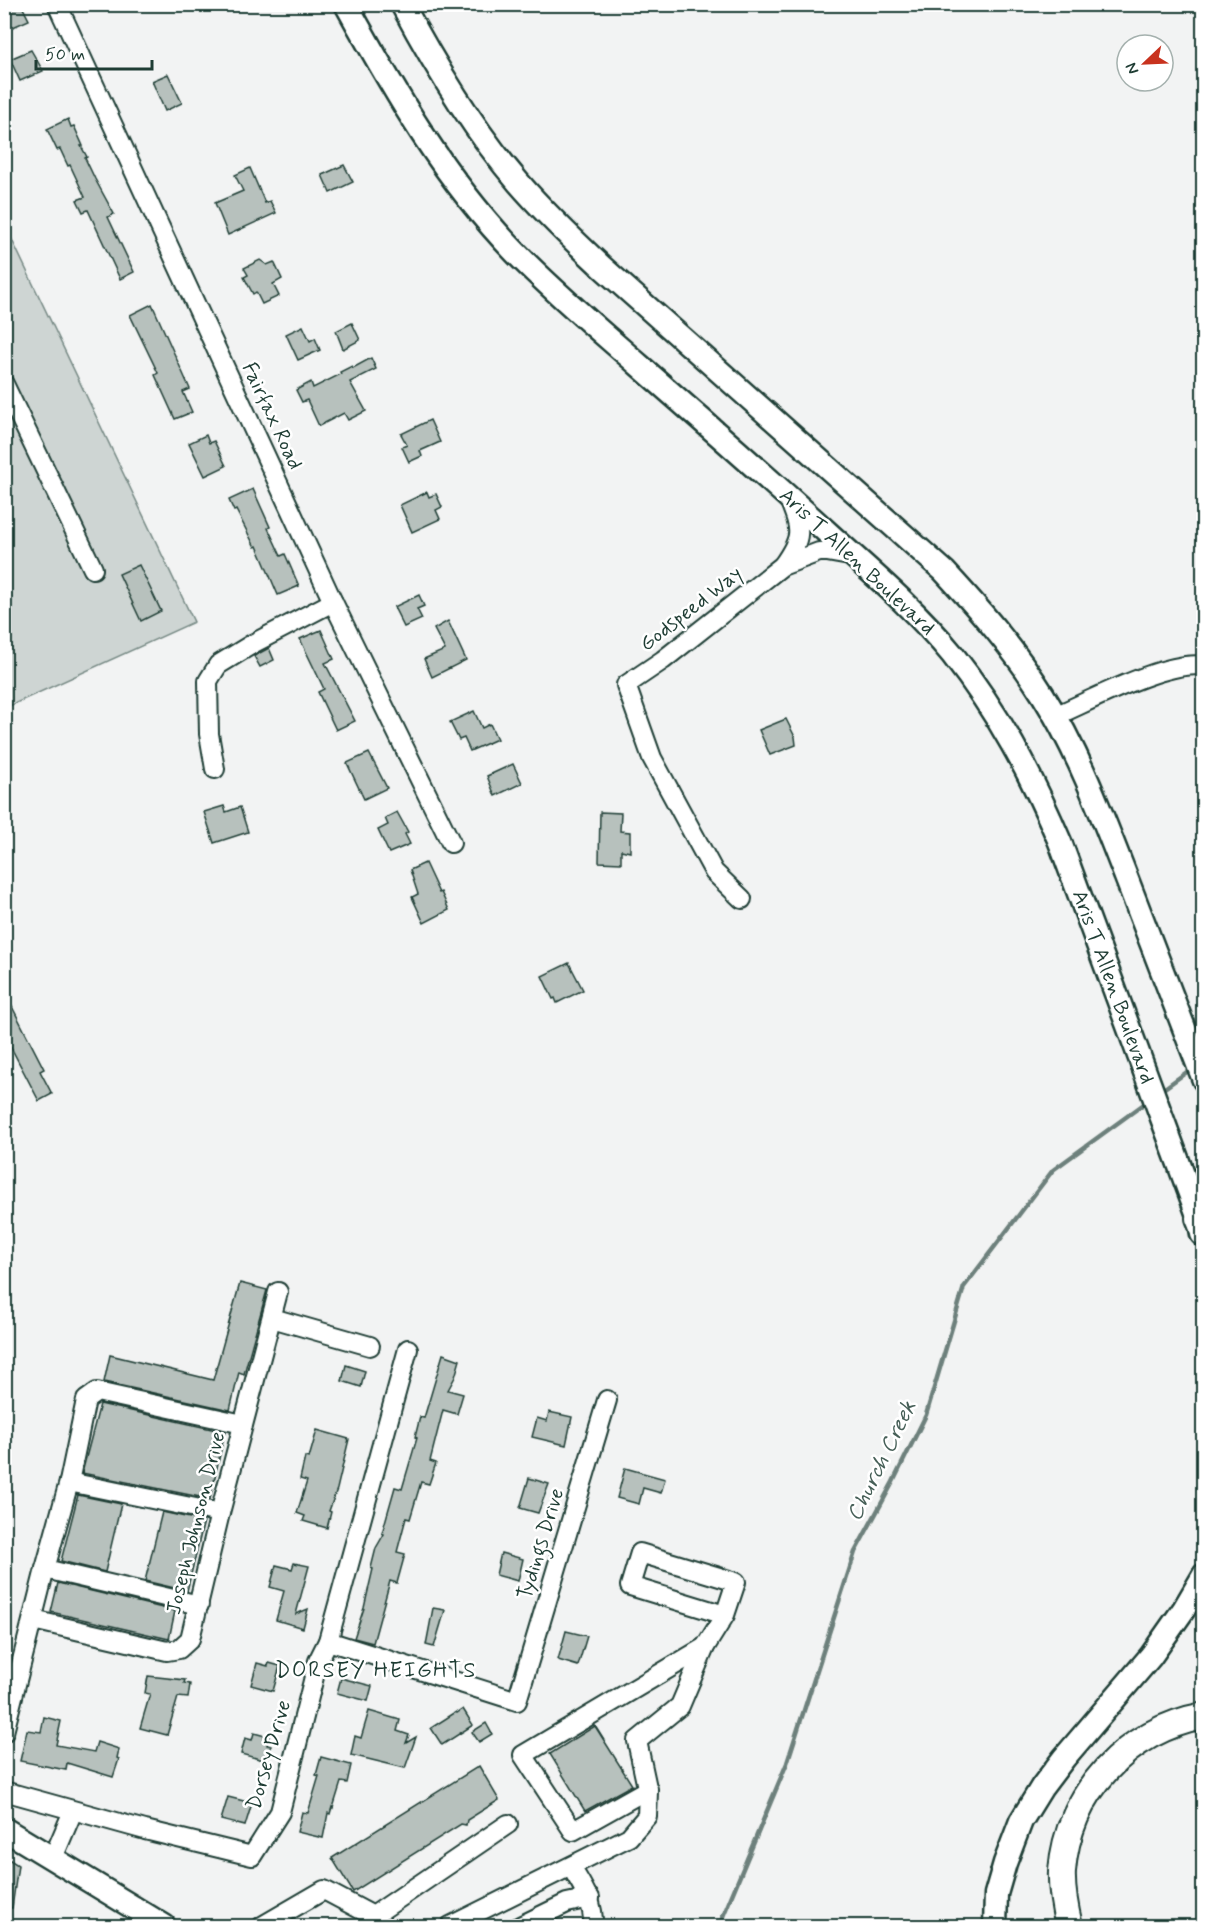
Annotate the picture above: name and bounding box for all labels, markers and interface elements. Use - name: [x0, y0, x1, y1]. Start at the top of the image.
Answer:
- scale bar: [36, 33, 152, 71]
- north arrow: [1115, 33, 1175, 93]
- text: 50 m: [45, 43, 85, 67]
- text: N: [1121, 59, 1144, 77]
- street label: Fairfax Road: [235, 358, 309, 474]
- street label: Aris T Allen Boulevard: [773, 482, 941, 642]
- street label: Godspeed Way: [634, 560, 748, 658]
- street label: Aris T Allen Boulevard: [1065, 886, 1161, 1088]
- water label: Church Creek: [841, 1396, 923, 1526]
- street label: Joseph Johnson Drive: [160, 1429, 232, 1617]
- street label: Tydings Drive: [511, 1485, 573, 1604]
- district label: DORSEY HEIGHTS: [275, 1657, 477, 1685]
- street label: Dorsey Drive: [240, 1697, 298, 1813]

